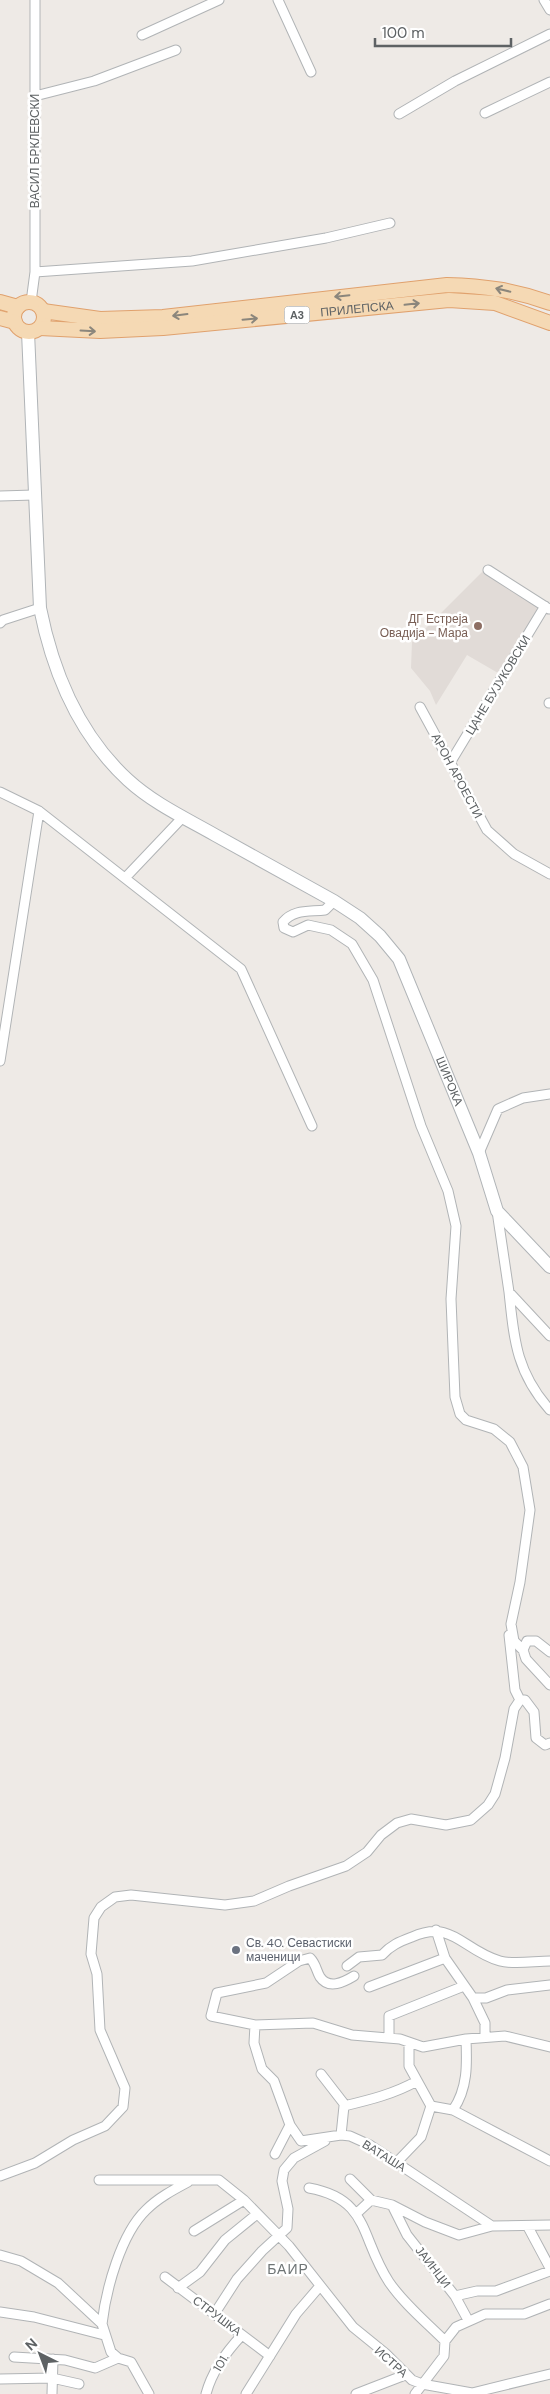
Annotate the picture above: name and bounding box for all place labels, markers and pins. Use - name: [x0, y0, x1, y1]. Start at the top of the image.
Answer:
- place label: ДГ Естреја Овадија - Мара: [380, 611, 468, 641]
- marker: ДГ Естреја Овадија - Мара: [472, 620, 484, 632]
- place label: Св. 40. Севастиски маченици: [246, 1935, 352, 1965]
- marker: Св. 40. Севастиски маченици: [230, 1944, 242, 1956]

